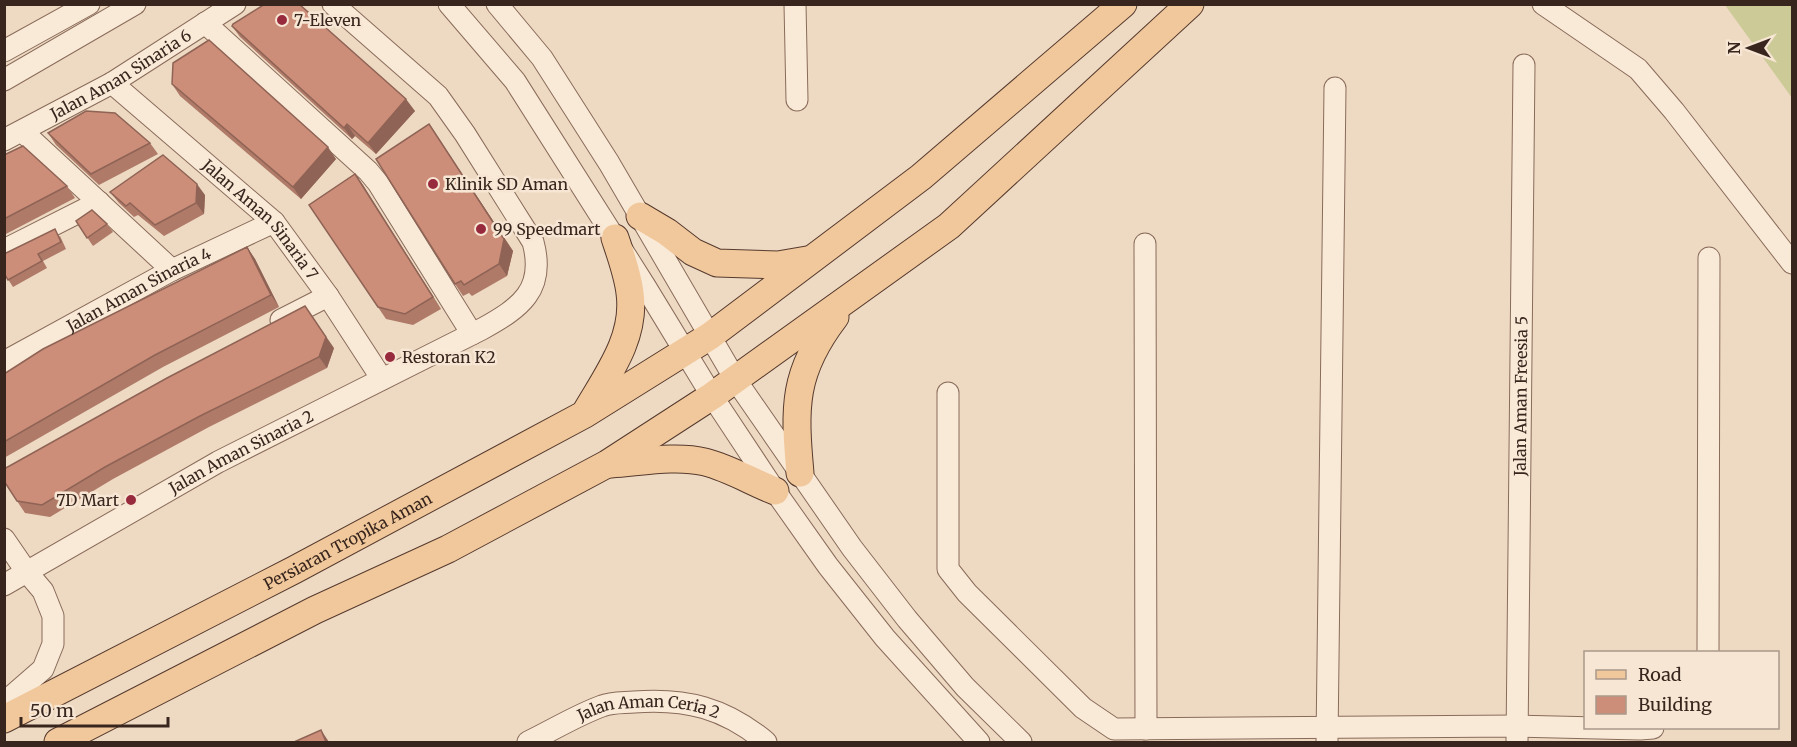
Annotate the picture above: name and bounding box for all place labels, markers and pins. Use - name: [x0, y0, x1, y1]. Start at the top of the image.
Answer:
- place label: 7-Eleven: [294, 10, 362, 30]
- marker: 7-Eleven: [275, 13, 289, 27]
- place label: Klinik SD Aman: [445, 174, 568, 194]
- marker: Klinik SD Aman: [426, 177, 440, 191]
- place label: 99 Speedmart: [493, 219, 601, 239]
- marker: 99 Speedmart: [474, 222, 488, 236]
- place label: Restoran K2: [402, 347, 496, 367]
- marker: Restoran K2: [383, 350, 397, 364]
- place label: 7D Mart: [56, 490, 120, 510]
- marker: 7D Mart: [124, 493, 138, 507]

